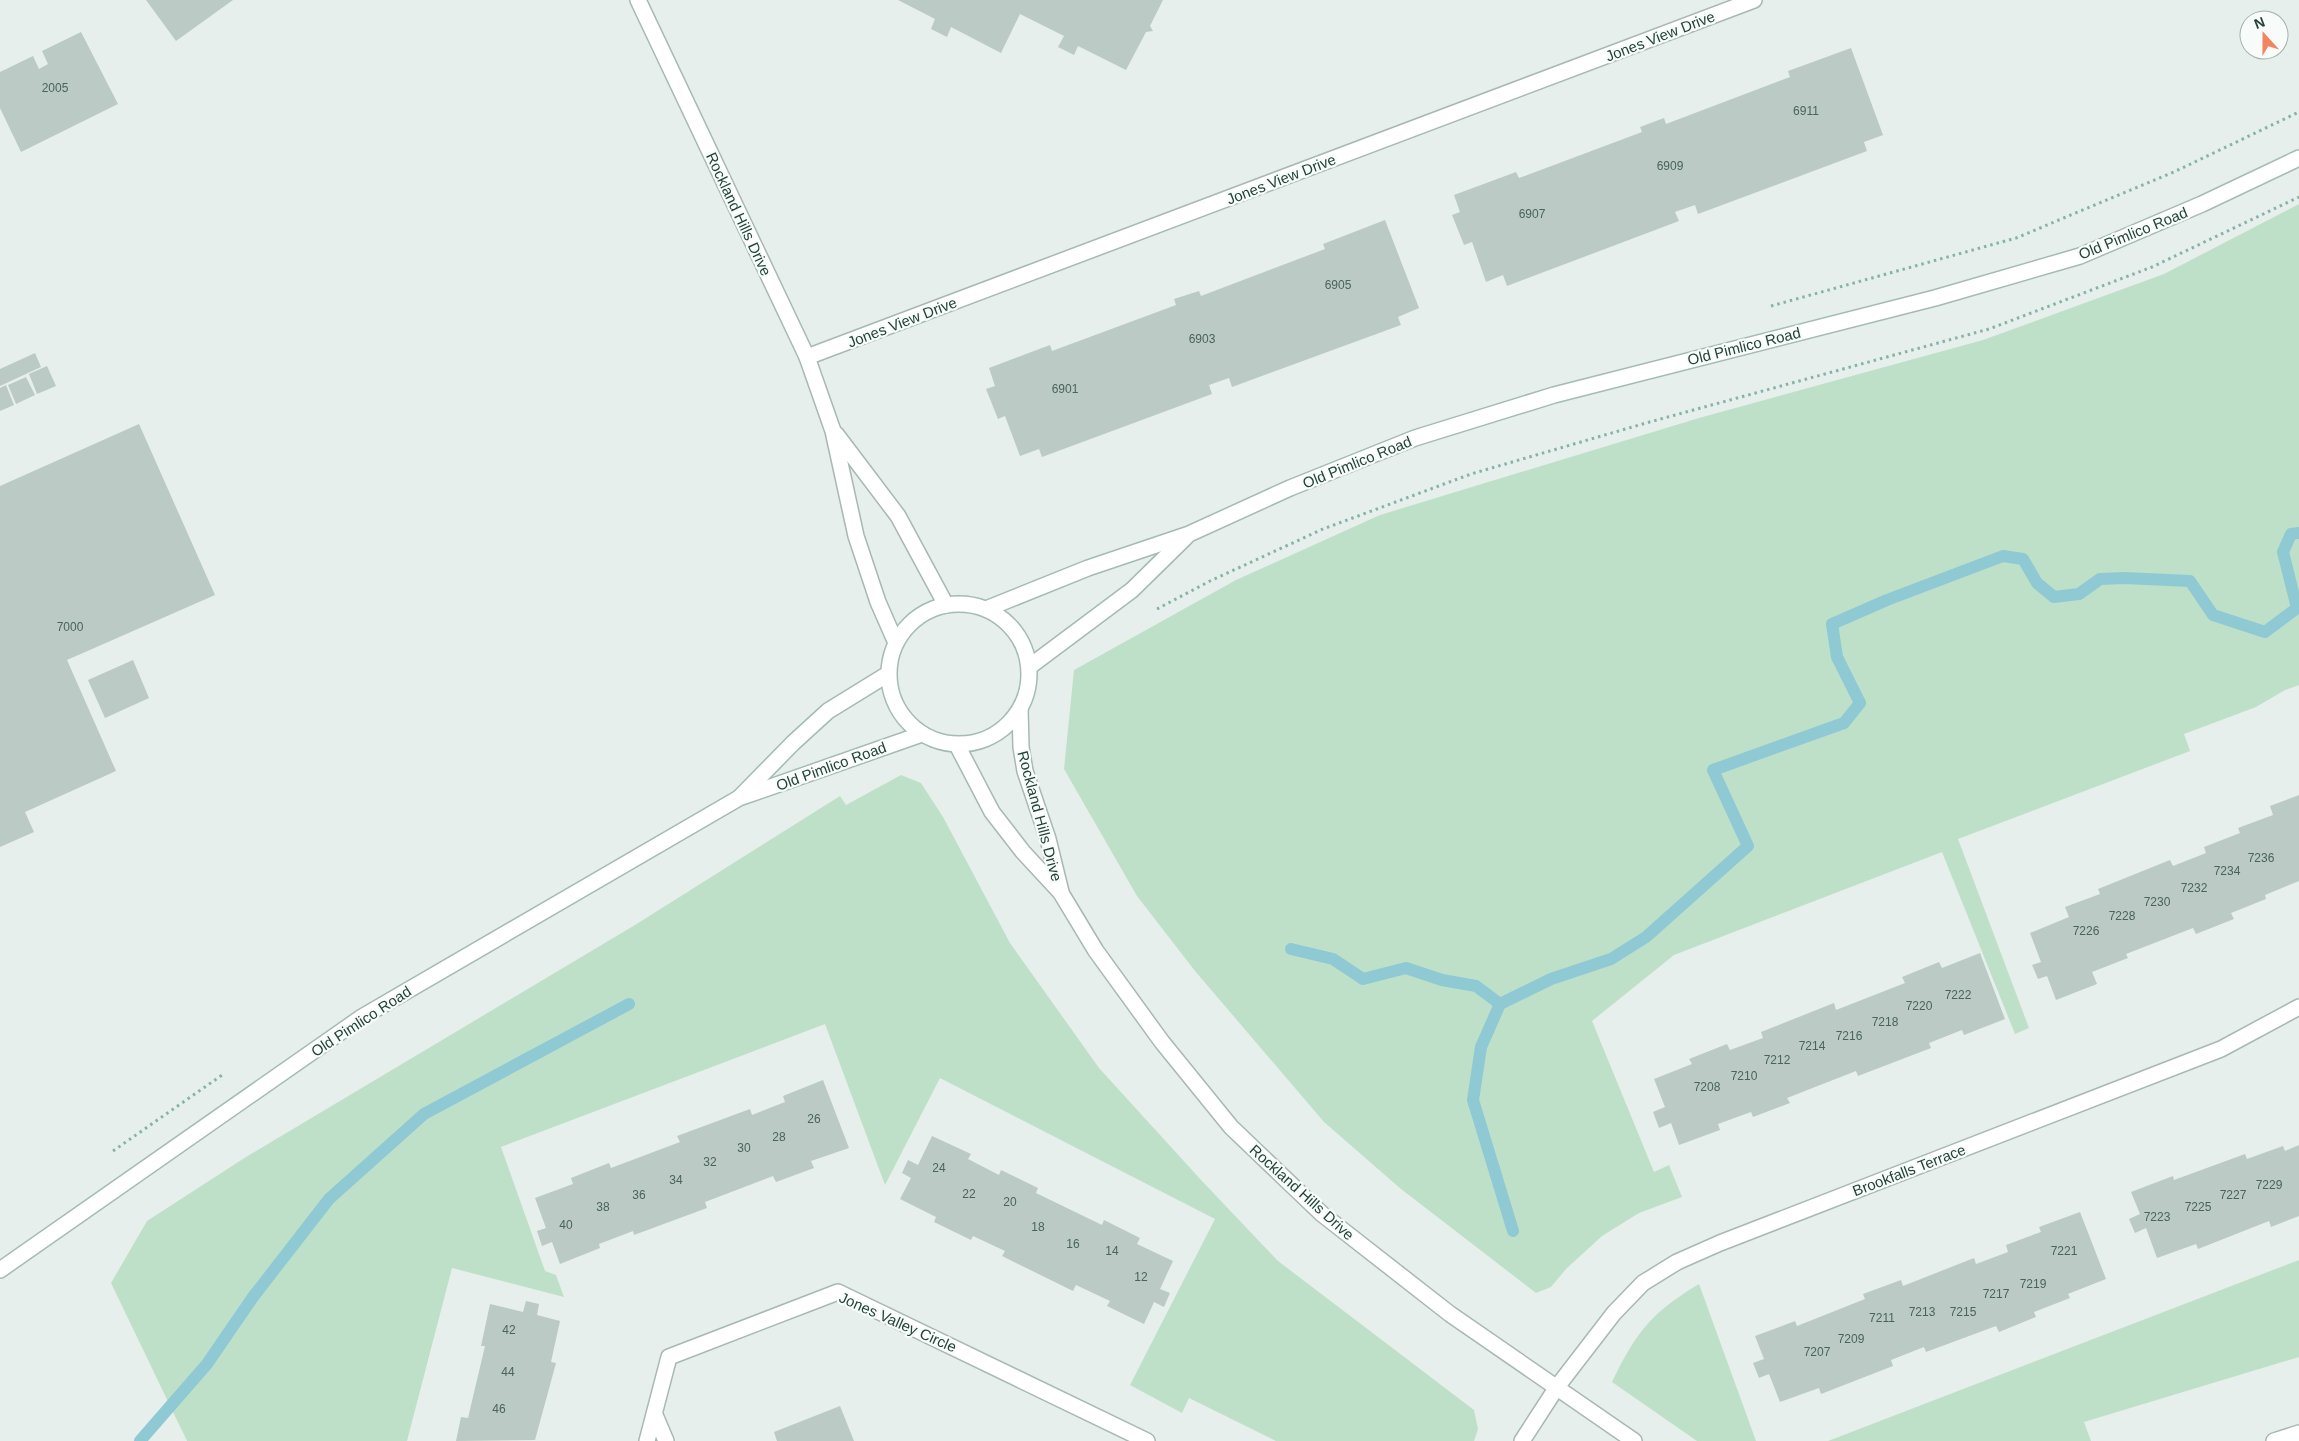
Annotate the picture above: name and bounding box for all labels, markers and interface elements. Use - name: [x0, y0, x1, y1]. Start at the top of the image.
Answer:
- street label: Jones View Drive: [1603, 7, 1717, 65]
- north arrow: [2239, 10, 2289, 60]
- text: N: [2252, 14, 2267, 32]
- house number: 2005: [42, 81, 69, 95]
- house number: 6911: [1793, 104, 1819, 118]
- street label: Rockland Hills Drive: [703, 150, 775, 278]
- street label: Jones View Drive: [1224, 150, 1338, 208]
- house number: 6909: [1657, 159, 1684, 173]
- street label: Old Pimlico Road: [2076, 203, 2190, 263]
- house number: 6907: [1519, 207, 1546, 221]
- house number: 6905: [1325, 278, 1352, 292]
- street label: Jones View Drive: [845, 293, 959, 351]
- street label: Old Pimlico Road: [1686, 324, 1802, 368]
- house number: 6903: [1189, 332, 1216, 346]
- house number: 6901: [1052, 382, 1079, 396]
- street label: Old Pimlico Road: [1300, 432, 1414, 492]
- house number: 7000: [57, 620, 84, 634]
- street label: Old Pimlico Road: [774, 738, 888, 794]
- street label: Rockland Hills Drive: [1014, 749, 1066, 883]
- house number: 7236: [2248, 851, 2275, 865]
- house number: 7234: [2214, 864, 2241, 878]
- house number: 7232: [2181, 881, 2208, 895]
- house number: 7230: [2144, 895, 2171, 909]
- house number: 7228: [2109, 909, 2136, 923]
- house number: 7226: [2073, 924, 2100, 938]
- street label: Old Pimlico Road: [308, 982, 414, 1060]
- house number: 7222: [1945, 988, 1972, 1002]
- house number: 7220: [1906, 999, 1933, 1013]
- house number: 7218: [1872, 1015, 1899, 1029]
- house number: 7216: [1836, 1029, 1863, 1043]
- house number: 7214: [1799, 1039, 1826, 1053]
- house number: 7212: [1764, 1053, 1791, 1067]
- house number: 7210: [1731, 1069, 1758, 1083]
- house number: 7208: [1694, 1080, 1721, 1094]
- house number: 26: [807, 1112, 821, 1126]
- house number: 28: [772, 1130, 786, 1144]
- house number: 30: [737, 1141, 751, 1155]
- street label: Rockland Hills Drive: [1246, 1141, 1358, 1243]
- street label: Brookfalls Terrace: [1850, 1141, 1968, 1199]
- house number: 32: [703, 1155, 717, 1169]
- house number: 24: [932, 1161, 946, 1175]
- house number: 34: [669, 1173, 683, 1187]
- house number: 7229: [2256, 1178, 2283, 1192]
- house number: 22: [962, 1187, 976, 1201]
- house number: 36: [632, 1188, 646, 1202]
- house number: 7227: [2220, 1188, 2247, 1202]
- house number: 20: [1003, 1195, 1017, 1209]
- house number: 38: [596, 1200, 610, 1214]
- house number: 7225: [2185, 1200, 2212, 1214]
- house number: 7223: [2144, 1210, 2171, 1224]
- house number: 40: [559, 1218, 573, 1232]
- house number: 18: [1031, 1220, 1045, 1234]
- house number: 16: [1066, 1237, 1080, 1251]
- house number: 14: [1105, 1244, 1119, 1258]
- house number: 7221: [2051, 1244, 2078, 1258]
- house number: 12: [1134, 1270, 1148, 1284]
- house number: 7219: [2020, 1277, 2047, 1291]
- house number: 7217: [1983, 1287, 2010, 1301]
- street label: Jones Valley Circle: [837, 1289, 959, 1355]
- house number: 7213: [1909, 1305, 1936, 1319]
- house number: 7215: [1950, 1305, 1977, 1319]
- house number: 7211: [1869, 1311, 1895, 1325]
- house number: 42: [502, 1323, 516, 1337]
- house number: 7209: [1838, 1332, 1865, 1346]
- house number: 7207: [1804, 1345, 1831, 1359]
- house number: 44: [501, 1365, 515, 1379]
- house number: 46: [492, 1402, 506, 1416]

